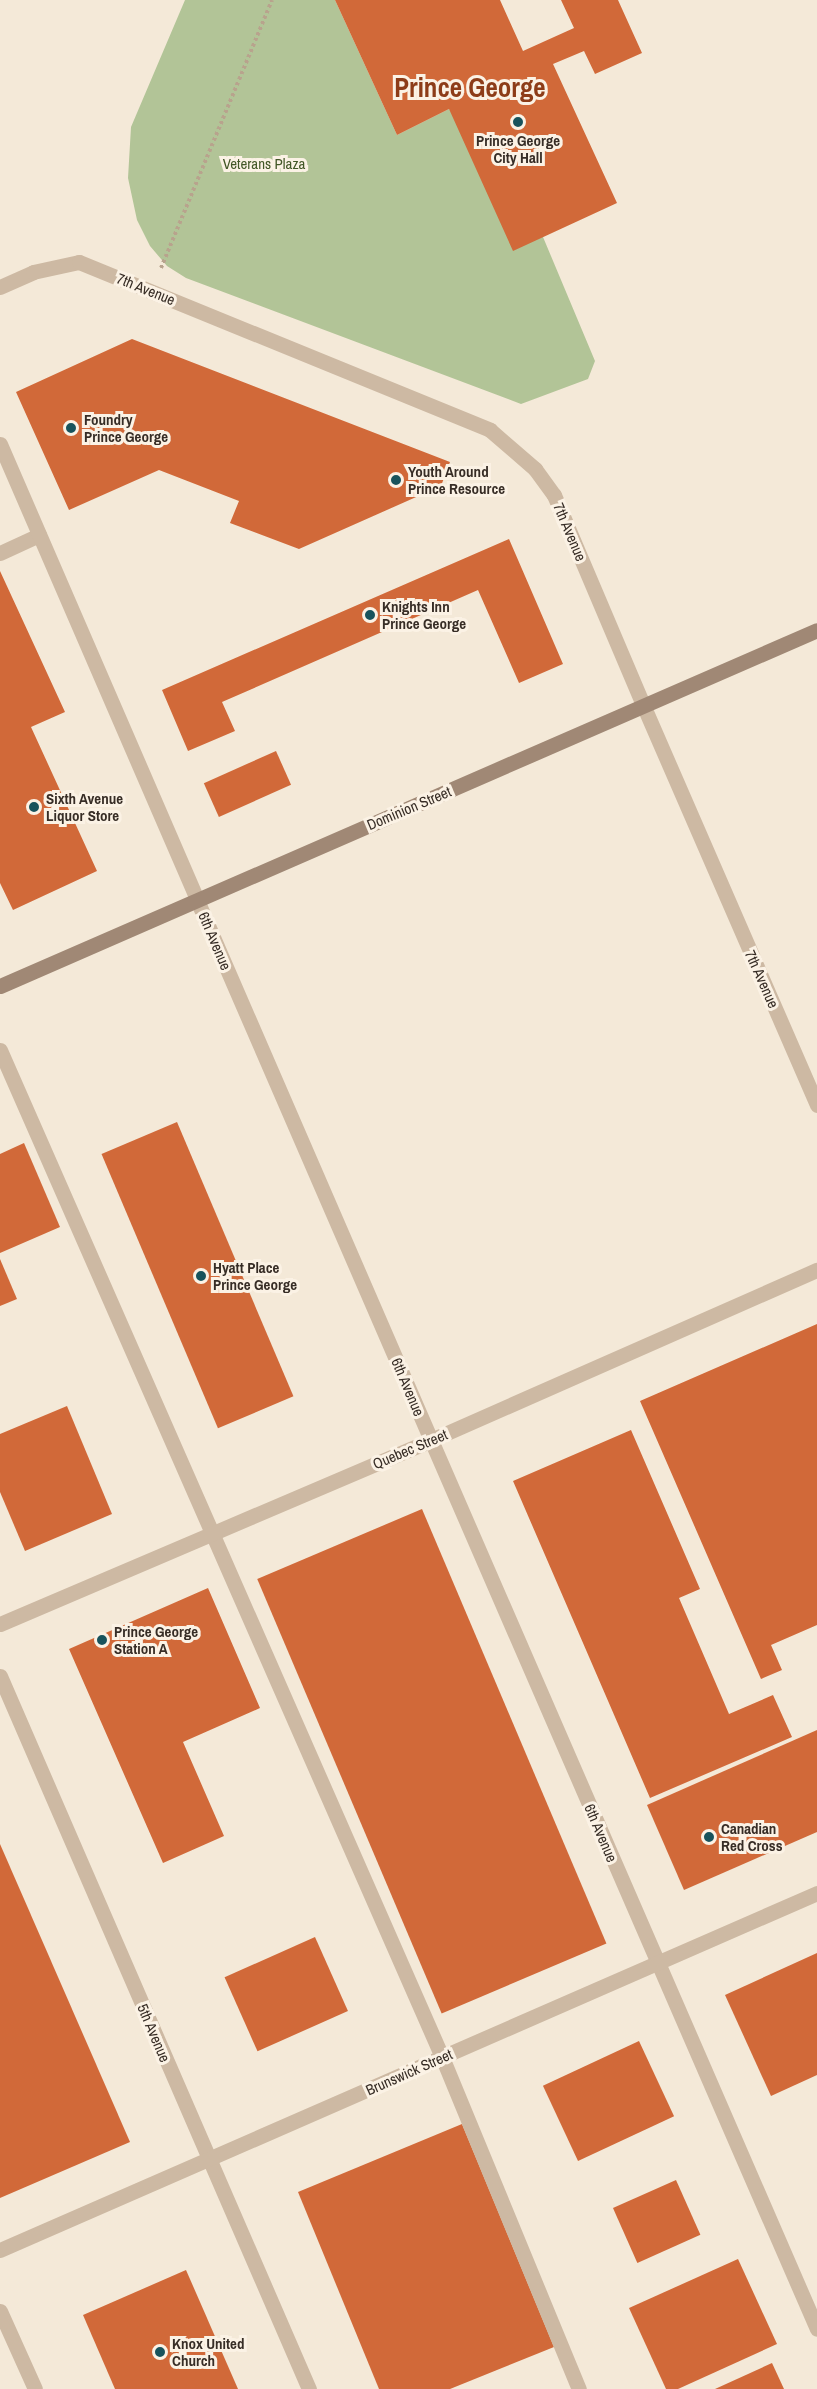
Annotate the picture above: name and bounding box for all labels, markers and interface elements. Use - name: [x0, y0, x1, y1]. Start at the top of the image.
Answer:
- district label: Prince George: [394, 72, 546, 104]
- marker: Prince George City Hall: [511, 115, 525, 129]
- place label: Prince George City Hall: [476, 131, 560, 166]
- park label: Veterans Plaza: [223, 155, 305, 173]
- street label: 7th Avenue: [114, 269, 178, 309]
- place label: Foundry Prince George: [84, 410, 168, 445]
- marker: Foundry Prince George: [62, 419, 80, 437]
- place label: Youth Around Prince Resource: [408, 462, 505, 497]
- marker: Youth Around Prince Resource: [389, 473, 403, 487]
- street label: 7th Avenue: [550, 500, 590, 564]
- place label: Knights Inn Prince George: [382, 597, 466, 632]
- marker: Knights Inn Prince George: [363, 608, 377, 622]
- street label: Dominion Street: [364, 782, 454, 834]
- place label: Sixth Avenue Liquor Store: [46, 789, 123, 824]
- marker: Sixth Avenue Liquor Store: [27, 800, 41, 814]
- street label: 6th Avenue: [195, 909, 235, 973]
- street label: 7th Avenue: [741, 947, 783, 1011]
- place label: Hyatt Place Prince George: [213, 1258, 297, 1293]
- marker: Hyatt Place Prince George: [194, 1269, 208, 1283]
- street label: 6th Avenue: [388, 1355, 428, 1419]
- street label: Quebec Street: [370, 1425, 450, 1473]
- place label: Prince George Station A: [114, 1622, 198, 1657]
- marker: Prince George Station A: [95, 1633, 109, 1647]
- street label: 6th Avenue: [581, 1801, 621, 1865]
- place label: Canadian Red Cross: [721, 1819, 783, 1854]
- marker: Canadian Red Cross: [702, 1830, 716, 1844]
- street label: 5th Avenue: [134, 2001, 174, 2065]
- street label: Brunswick Street: [363, 2045, 455, 2099]
- place label: Knox United Church: [172, 2334, 244, 2369]
- marker: Knox United Church: [153, 2345, 167, 2359]

